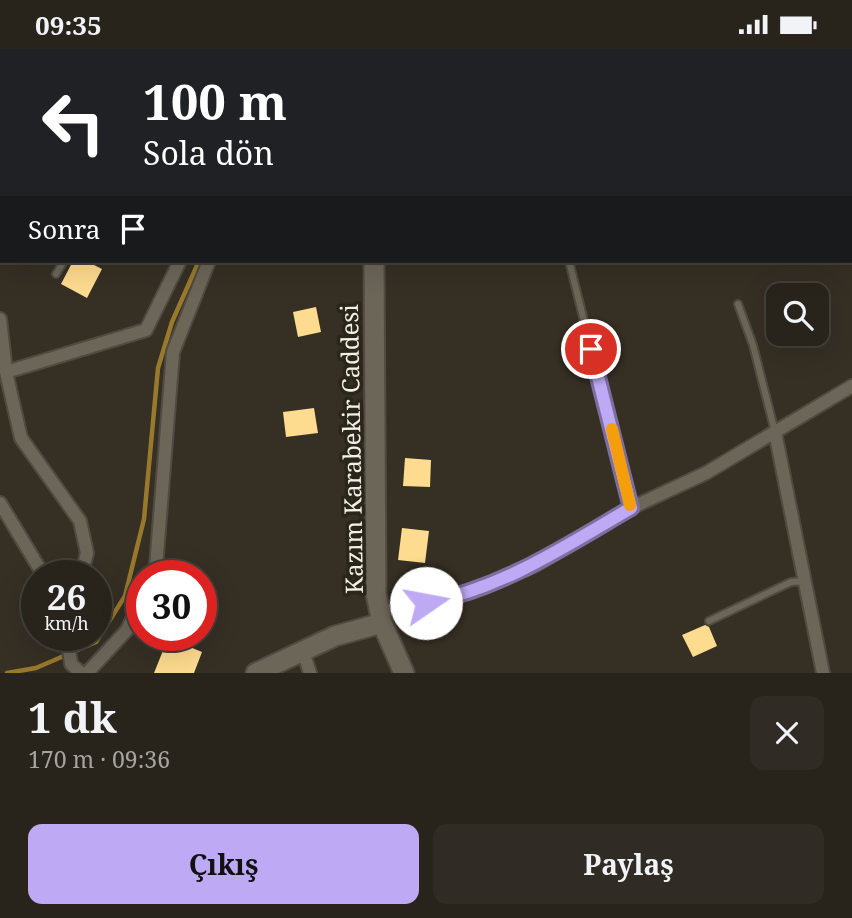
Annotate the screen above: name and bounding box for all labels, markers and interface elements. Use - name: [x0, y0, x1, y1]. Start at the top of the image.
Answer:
- text: 09:35: [35, 7, 102, 43]
- text: 100 m: [143, 68, 287, 134]
- icon: left: [28, 77, 119, 168]
- text: Sola dön: [143, 131, 274, 174]
- icon: arrive: [114, 210, 152, 248]
- text: Sonra: [28, 211, 100, 247]
- map controls: [766, 283, 829, 346]
- button: search: [766, 283, 829, 346]
- street label: Kazım Karabekir Caddesi: [332, 304, 370, 594]
- pin: [561, 319, 621, 379]
- icon: arrive: [572, 330, 610, 368]
- speed limit sign: 30: [126, 560, 217, 651]
- position arrow: [389, 566, 463, 640]
- text: 26: [47, 573, 86, 620]
- text: km/h: [44, 611, 89, 635]
- text: 1 dk: [28, 688, 117, 745]
- button: close: [750, 696, 824, 770]
- text: 170 m · 09:36: [28, 743, 170, 775]
- button: Çıkış: [28, 824, 419, 904]
- button: Paylaş: [433, 824, 824, 904]

